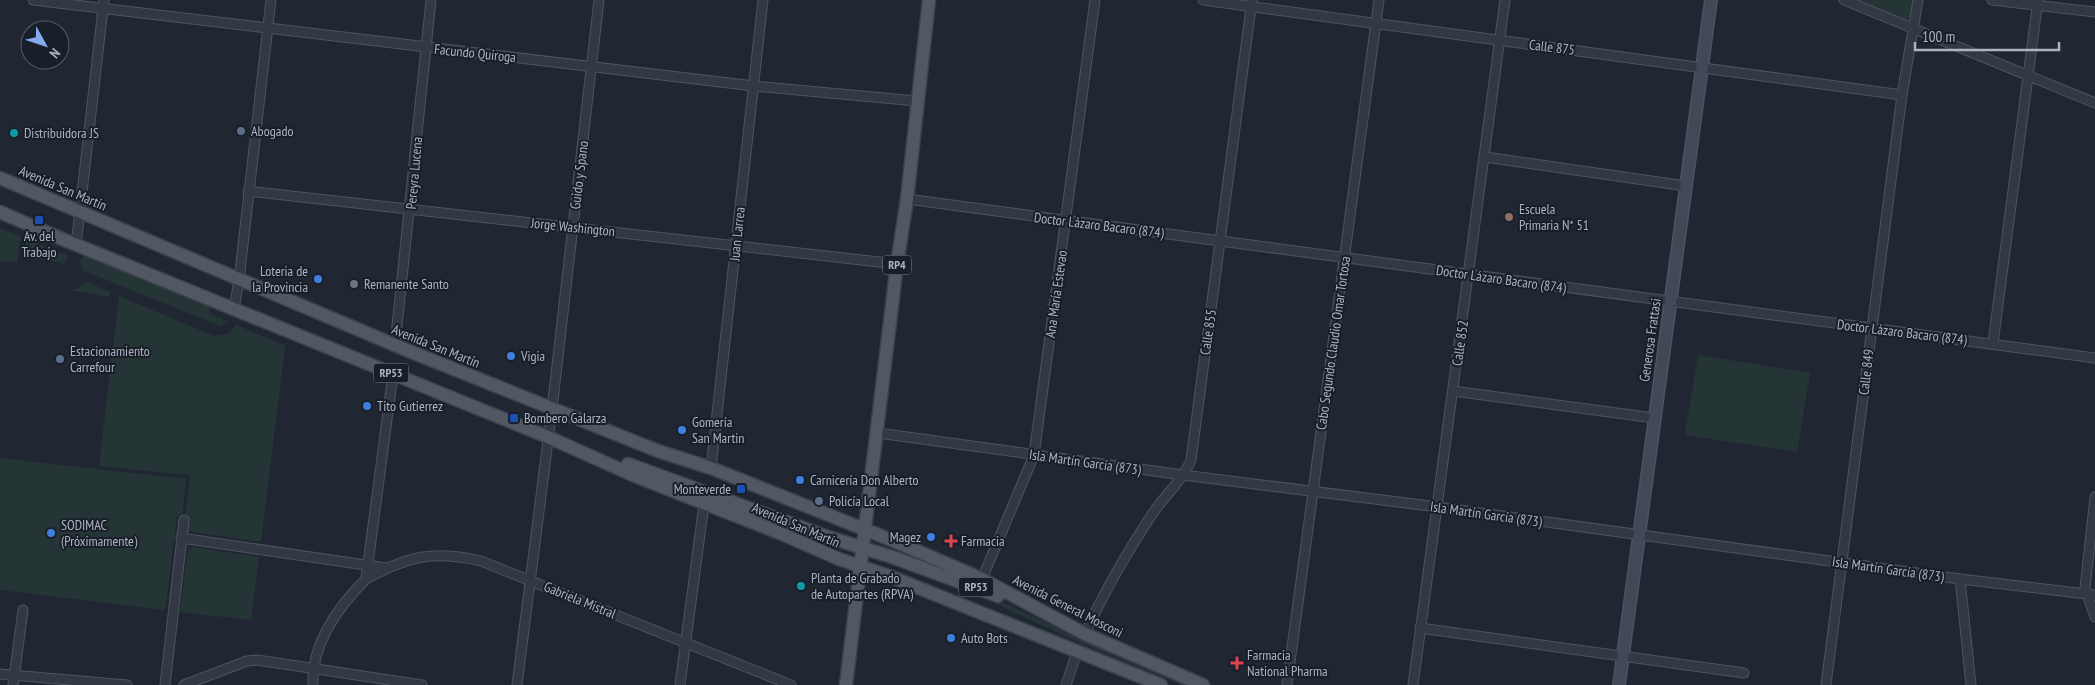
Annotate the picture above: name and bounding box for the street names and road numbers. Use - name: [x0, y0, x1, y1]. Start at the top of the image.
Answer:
- street label: Calle 875: [1528, 35, 1576, 59]
- street label: Facundo Quiroga: [433, 40, 517, 66]
- street label: Pereyra Lucena: [402, 136, 426, 210]
- street label: Guido y Spano: [566, 140, 592, 210]
- street label: Avenida San Martín: [16, 161, 110, 215]
- street label: Juan Larrea: [725, 206, 749, 263]
- street label: Doctor Lázaro Bacaro (874): [1033, 208, 1166, 242]
- street label: Jorge Washington: [529, 214, 616, 240]
- street label: Ana María Estevao: [1041, 249, 1071, 339]
- street label: Cabo Segundo Claudio Omar Tortosa: [1312, 255, 1354, 431]
- road number: RP4: [883, 256, 911, 274]
- street label: Doctor Lázaro Bacaro (874): [1435, 261, 1568, 297]
- street label: Generosa Frattasi: [1635, 297, 1665, 383]
- street label: Calle 855: [1196, 308, 1220, 356]
- street label: Doctor Lázaro Bacaro (874): [1836, 315, 1969, 349]
- street label: Calle 852: [1448, 319, 1472, 367]
- street label: Avenida San Martín: [389, 320, 483, 372]
- street label: Calle 849: [1854, 348, 1878, 396]
- road number: RP53: [374, 363, 408, 382]
- street label: Isla Martín García (873): [1028, 445, 1143, 479]
- street label: Isla Martín García (873): [1429, 497, 1544, 531]
- street label: Avenida San Martín: [749, 498, 843, 552]
- street label: Isla Martín García (873): [1831, 552, 1946, 586]
- street label: Avenida General Mosconi: [1010, 570, 1126, 642]
- street label: Gabriela Mistral: [541, 577, 619, 623]
- road number: RP53: [958, 578, 994, 596]

